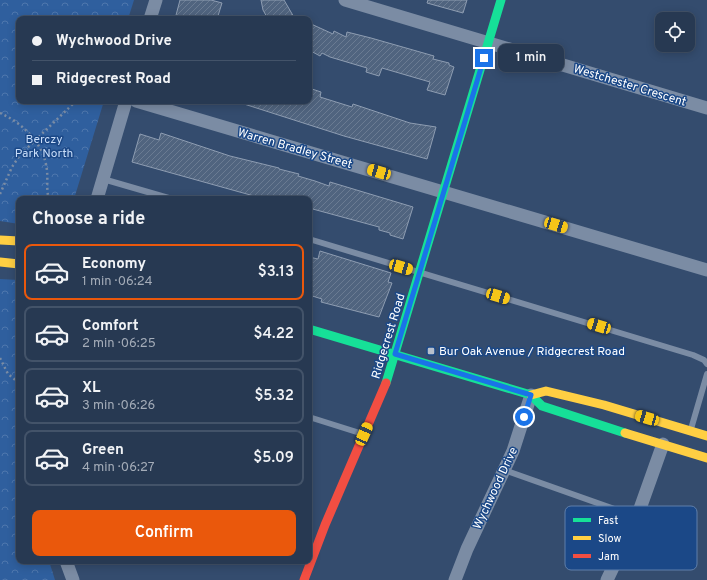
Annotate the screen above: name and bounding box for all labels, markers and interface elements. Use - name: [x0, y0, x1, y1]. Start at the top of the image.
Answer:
- map controls: [655, 12, 695, 52]
- button: locate: [655, 12, 695, 52]
- text: Wychwood Drive: [56, 32, 172, 51]
- callout: 1 min: [498, 44, 564, 72]
- route end: [475, 49, 493, 67]
- text: 1 min: [516, 50, 546, 66]
- street label: Westchester Crescent: [571, 61, 688, 111]
- text: Ridgecrest Road: [56, 70, 171, 89]
- street label: Warren Bradley Street: [236, 125, 354, 173]
- park label: Berczy Park North: [15, 132, 73, 162]
- car: [366, 163, 392, 181]
- text: Choose a ride: [32, 208, 145, 231]
- car: [543, 216, 569, 234]
- icon: car: [34, 254, 70, 290]
- text: Economy: [82, 255, 146, 274]
- car: [388, 258, 414, 276]
- text: $3.13: [258, 263, 294, 282]
- text: 1 min · 06:24: [82, 274, 153, 290]
- car: [485, 287, 511, 305]
- street label: Ridgecrest Road: [368, 292, 410, 381]
- icon: car: [34, 316, 70, 352]
- text: Comfort: [82, 317, 139, 336]
- car: [586, 317, 612, 335]
- text: $4.22: [254, 325, 294, 344]
- text: 2 min · 06:25: [82, 336, 156, 352]
- place label: Bur Oak Avenue / Ridgecrest Road: [439, 344, 625, 360]
- marker: Bur Oak Avenue / Ridgecrest Road: [426, 346, 436, 356]
- icon: car: [34, 378, 70, 414]
- text: XL: [82, 379, 100, 398]
- text: $5.32: [254, 387, 294, 406]
- text: 3 min · 06:26: [82, 398, 155, 414]
- route start: [515, 408, 533, 426]
- car: [634, 409, 660, 427]
- car: [354, 421, 374, 447]
- icon: car: [34, 440, 70, 476]
- text: Green: [82, 441, 124, 460]
- street label: Wychwood Drive: [470, 445, 522, 532]
- text: $5.09: [253, 449, 294, 468]
- text: 4 min · 06:27: [82, 460, 155, 476]
- legend: [565, 506, 697, 570]
- button: Confirm: [32, 510, 296, 556]
- text: Fast: [598, 514, 618, 528]
- text: Slow: [598, 532, 621, 546]
- text: Jam: [598, 550, 619, 564]

